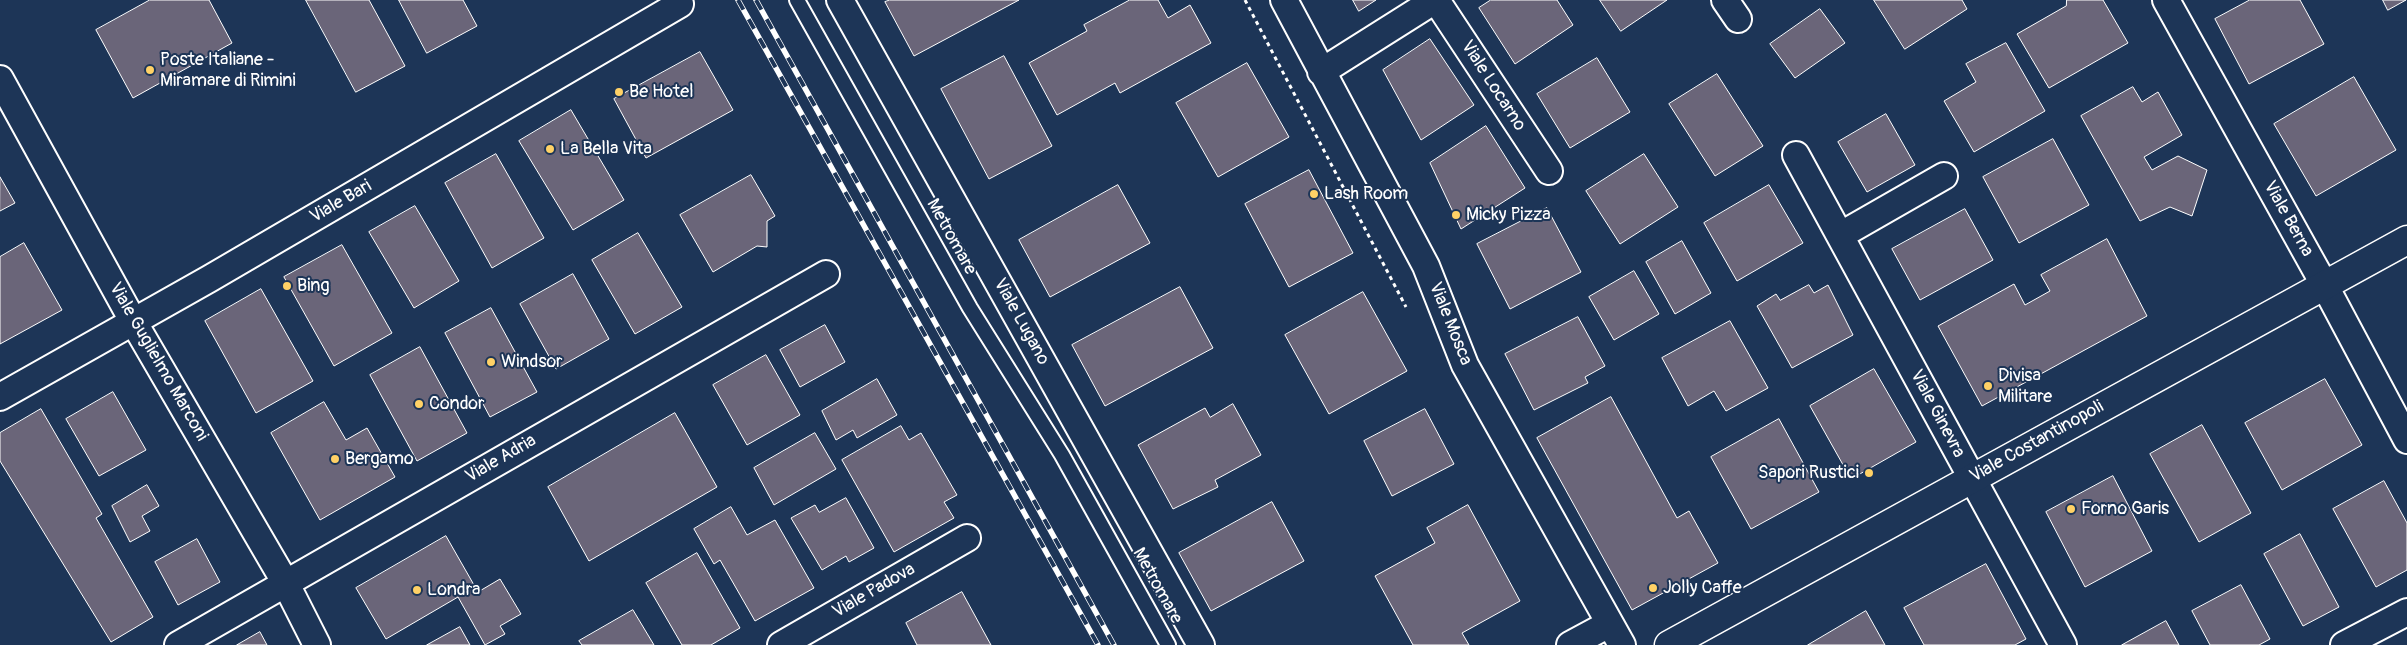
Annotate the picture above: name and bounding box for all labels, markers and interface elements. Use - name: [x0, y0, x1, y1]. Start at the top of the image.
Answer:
- street label: Viale Locarno: [1456, 37, 1530, 135]
- place label: Poste Italiane - Miramare di Rimini: [160, 49, 296, 92]
- marker: Poste Italiane - Miramare di Rimini: [144, 64, 156, 76]
- place label: Be Hotel: [629, 81, 693, 103]
- marker: Be Hotel: [613, 86, 625, 98]
- place label: La Bella Vita: [560, 138, 652, 160]
- marker: La Bella Vita: [544, 143, 556, 155]
- street label: Viale Bari: [306, 176, 376, 228]
- street label: Viale Berna: [2258, 177, 2318, 261]
- place label: Lash Room: [1324, 183, 1408, 205]
- marker: Lash Room: [1308, 188, 1320, 200]
- street label: Metromare: [921, 195, 981, 279]
- place label: Micky Pizza: [1466, 204, 1551, 226]
- marker: Micky Pizza: [1450, 209, 1462, 221]
- place label: Bing: [297, 275, 329, 297]
- street label: Viale Lugano: [988, 275, 1054, 369]
- street label: Viale Guglielmo Marconi: [104, 279, 212, 445]
- street label: Viale Mosca: [1424, 279, 1476, 369]
- marker: Bing: [281, 280, 293, 292]
- place label: Windsor: [501, 351, 563, 373]
- marker: Windsor: [485, 356, 497, 368]
- place label: Divisa Militare: [1998, 365, 2052, 408]
- street label: Viale Ginevra: [1905, 366, 1969, 462]
- marker: Divisa Militare: [1982, 380, 1994, 392]
- place label: Condor: [429, 393, 484, 415]
- street label: Viale Costantinopoli: [1966, 396, 2108, 488]
- marker: Condor: [413, 398, 425, 410]
- street label: Viale Adria: [462, 430, 540, 488]
- place label: Bergamo: [345, 448, 414, 470]
- marker: Bergamo: [329, 453, 341, 465]
- place label: Sapori Rustici: [1758, 462, 1859, 484]
- marker: Sapori Rustici: [1863, 467, 1875, 479]
- place label: Forno Garis: [2081, 498, 2169, 520]
- marker: Forno Garis: [2065, 503, 2077, 515]
- street label: Metromare: [1127, 544, 1187, 628]
- street label: Viale Padova: [829, 559, 919, 623]
- place label: Jolly Caffe: [1663, 577, 1742, 599]
- place label: Londra: [427, 579, 480, 601]
- marker: Jolly Caffe: [1647, 582, 1659, 594]
- marker: Londra: [411, 584, 423, 596]

